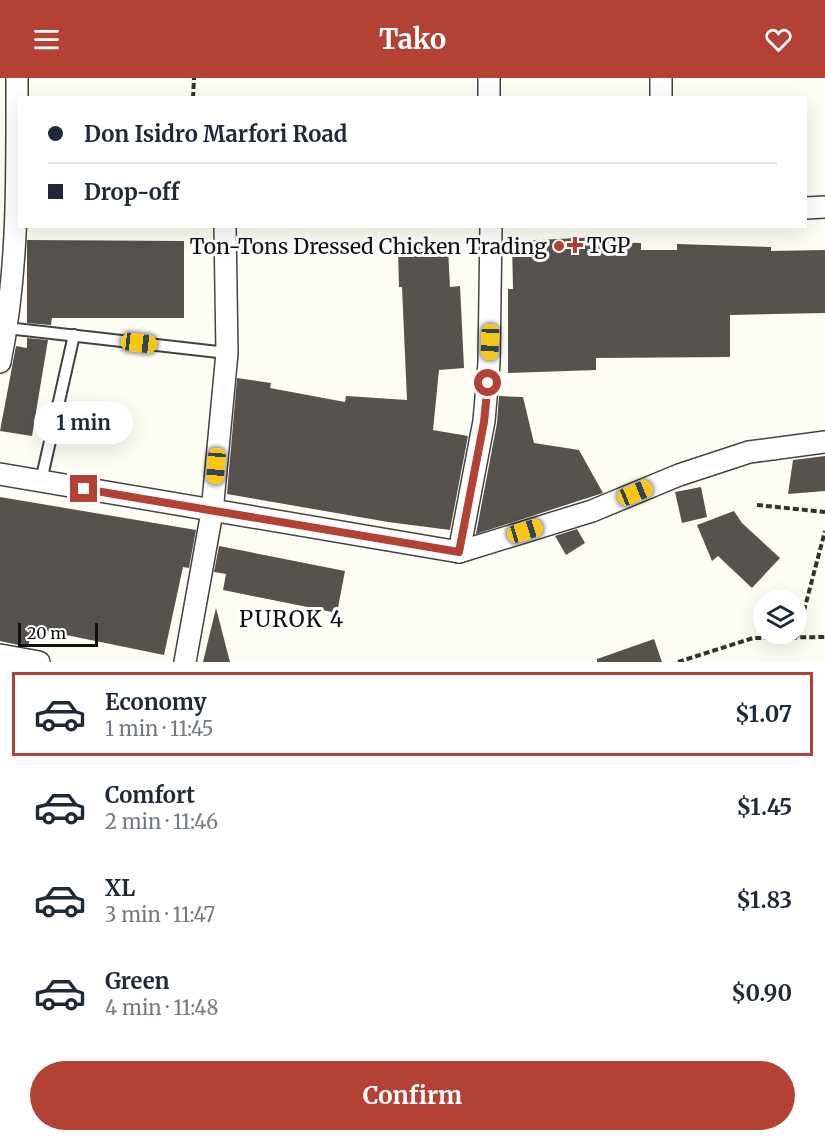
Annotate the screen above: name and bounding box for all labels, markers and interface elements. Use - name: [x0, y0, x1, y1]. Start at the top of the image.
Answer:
- text: Tako: [379, 22, 446, 56]
- icon: menu: [30, 23, 63, 56]
- icon: heart: [762, 23, 795, 56]
- text: Don Isidro Marfori Road: [84, 120, 347, 148]
- text: Drop-off: [84, 178, 179, 206]
- place label: TGP: [587, 232, 630, 259]
- place label: Ton-Tons Dressed Chicken Trading: [190, 233, 547, 260]
- marker: TGP: [568, 238, 582, 252]
- marker: Ton-Tons Dressed Chicken Trading: [552, 239, 566, 253]
- car: [480, 324, 500, 360]
- car: [120, 332, 158, 354]
- route start: [474, 369, 501, 396]
- callout: 1 min: [34, 402, 134, 444]
- text: 1 min: [56, 410, 111, 435]
- car: [205, 447, 227, 485]
- route end: [70, 475, 97, 502]
- car: [615, 478, 655, 508]
- car: [505, 517, 545, 545]
- map controls: [753, 590, 807, 644]
- button: layers: [753, 590, 807, 644]
- district label: PUROK 4: [239, 605, 345, 633]
- scale bar: [18, 620, 98, 648]
- text: 20 m: [27, 623, 66, 643]
- icon: car: [33, 687, 87, 741]
- text: Economy: [105, 688, 206, 716]
- text: $1.07: [735, 700, 792, 728]
- text: 1 min · 11:45: [105, 716, 213, 741]
- icon: car: [33, 780, 87, 834]
- text: Comfort: [105, 781, 195, 809]
- text: $1.45: [737, 793, 792, 821]
- text: 2 min · 11:46: [105, 809, 218, 834]
- icon: car: [33, 873, 87, 927]
- text: XL: [105, 874, 135, 902]
- text: $1.83: [736, 886, 792, 914]
- text: 3 min · 11:47: [105, 902, 215, 927]
- icon: car: [33, 966, 87, 1020]
- text: Green: [105, 967, 169, 995]
- text: $0.90: [731, 979, 792, 1007]
- text: 4 min · 11:48: [105, 995, 219, 1020]
- button: Confirm: [30, 1061, 795, 1130]

